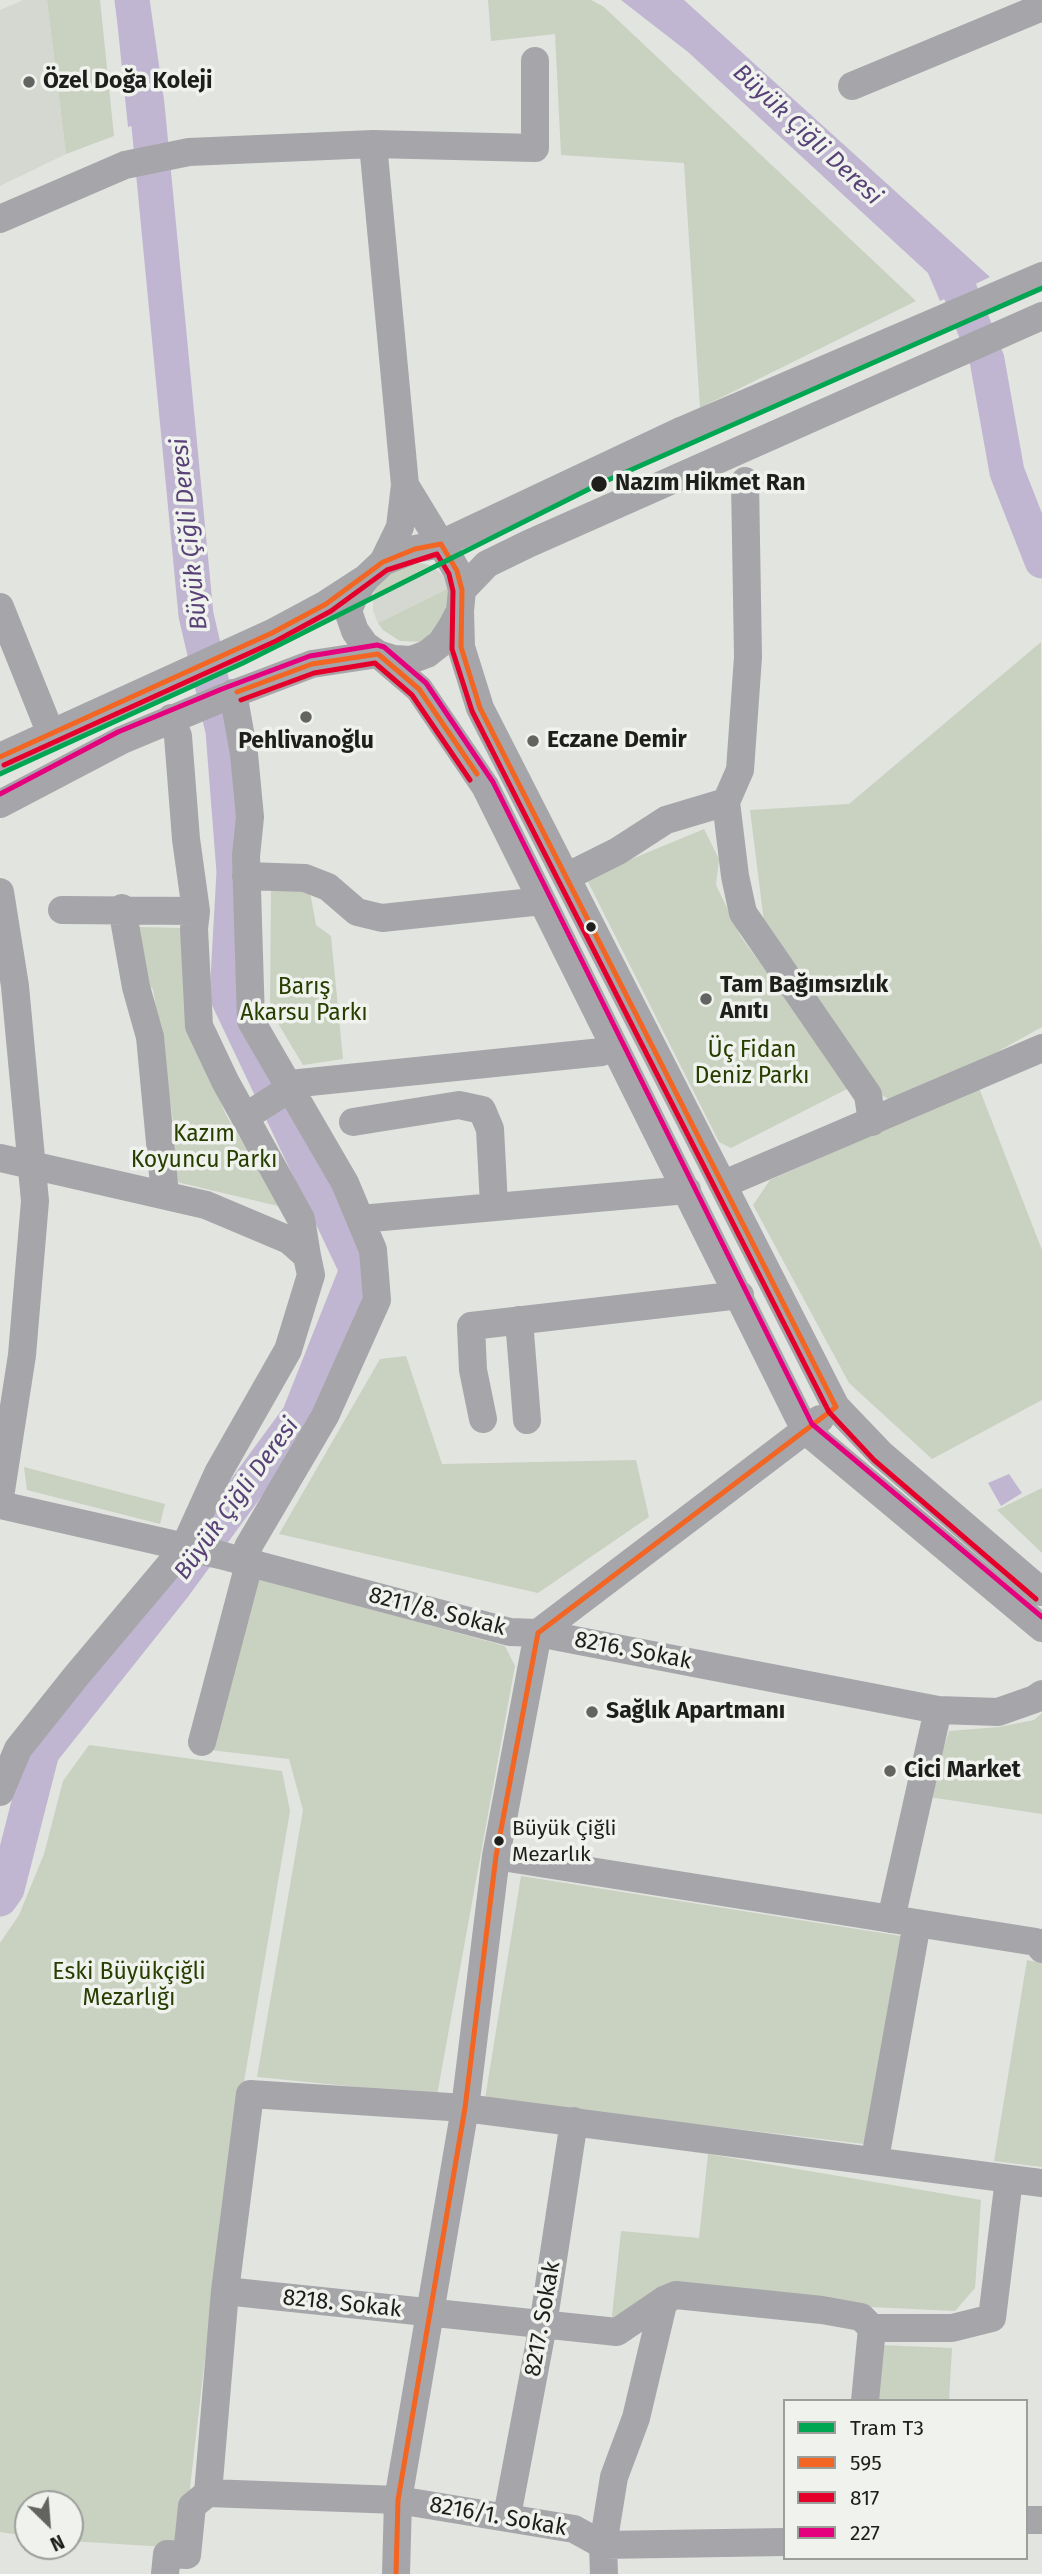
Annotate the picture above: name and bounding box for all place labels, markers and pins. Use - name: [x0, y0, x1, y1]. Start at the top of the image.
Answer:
- place label: Özel Doğa Koleji: [43, 68, 213, 96]
- marker: Özel Doğa Koleji: [21, 74, 37, 90]
- place label: Nazım Hikmet Ran: [615, 470, 806, 498]
- marker: Nazım Hikmet Ran: [589, 474, 609, 494]
- marker: Pehlivanoğlu: [298, 709, 314, 725]
- place label: Eczane Demir: [547, 727, 687, 755]
- place label: Pehlivanoğlu: [238, 728, 374, 756]
- marker: Eczane Demir: [525, 733, 541, 749]
- unlabelled marker: [584, 920, 598, 934]
- place label: Tam Bağımsızlık Anıtı: [720, 972, 888, 1026]
- marker: Tam Bağımsızlık Anıtı: [698, 991, 714, 1007]
- place label: Sağlık Apartmanı: [606, 1698, 785, 1726]
- marker: Sağlık Apartmanı: [584, 1704, 600, 1720]
- place label: Cici Market: [904, 1757, 1021, 1785]
- marker: Cici Market: [882, 1763, 898, 1779]
- place label: Büyük Çiğli Mezarlık: [512, 1816, 617, 1866]
- marker: Büyük Çiğli Mezarlık: [492, 1834, 506, 1848]

